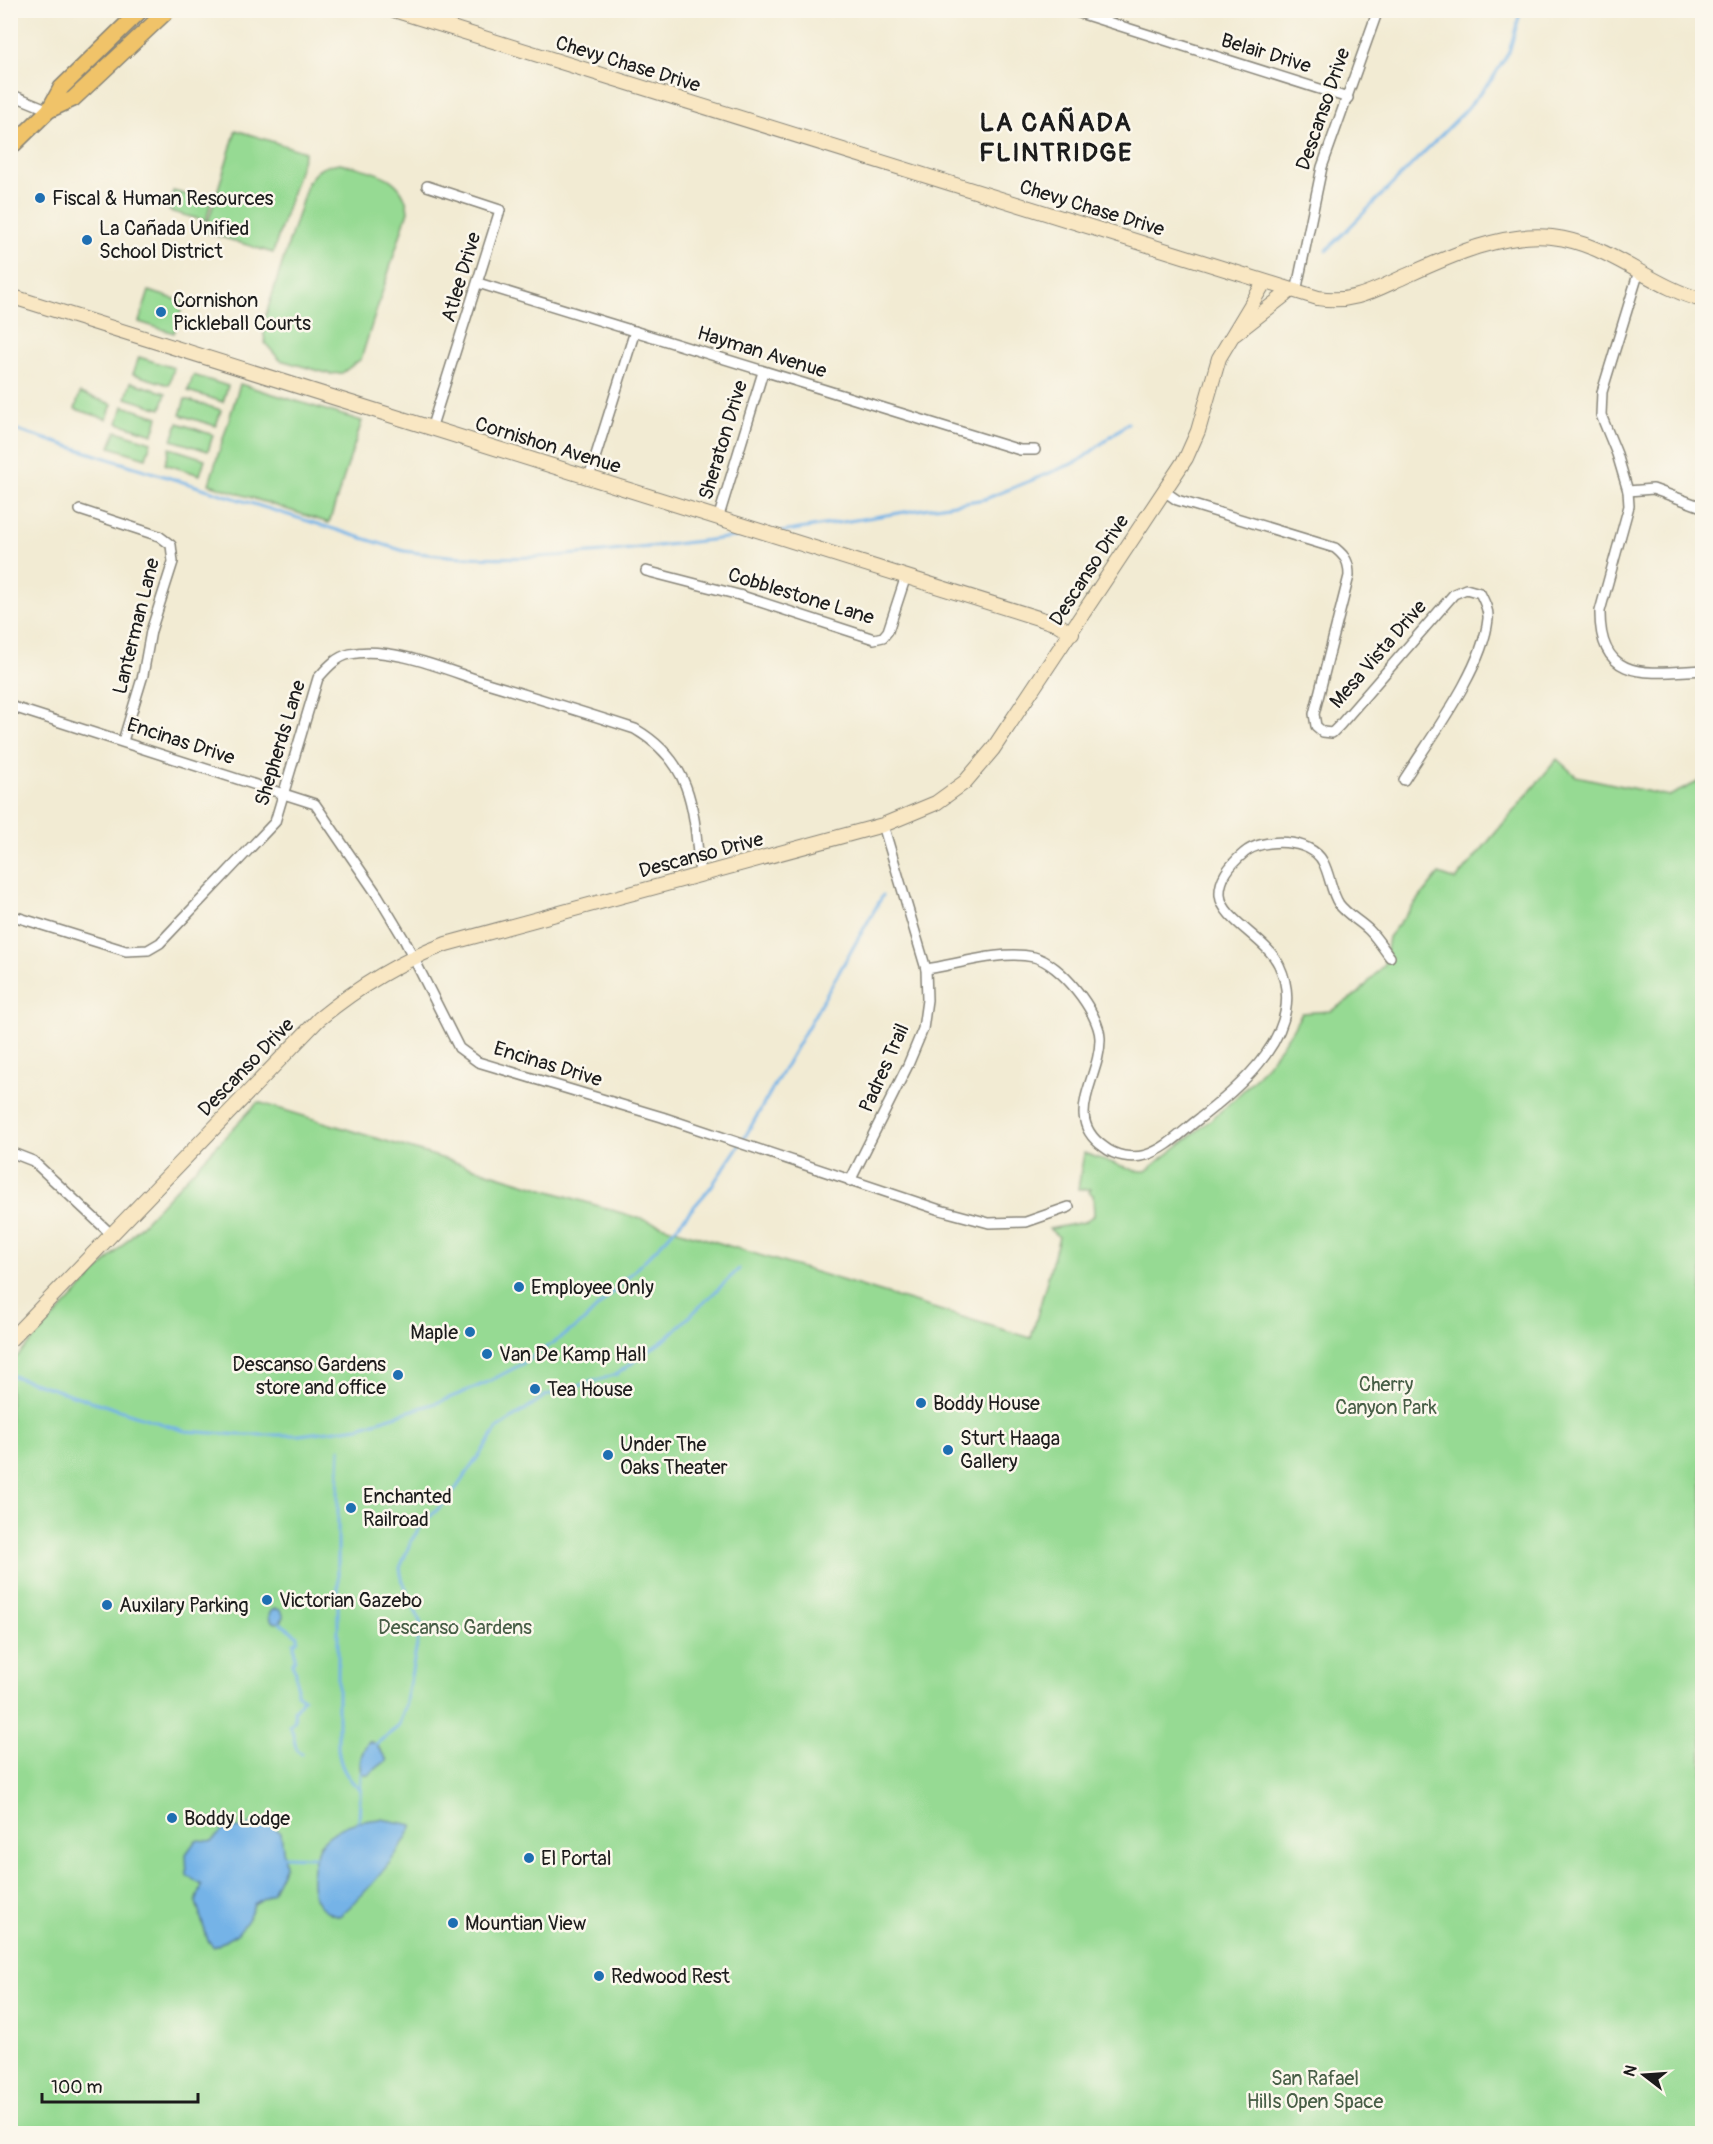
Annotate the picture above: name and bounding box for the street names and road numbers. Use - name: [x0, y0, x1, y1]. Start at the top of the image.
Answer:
- street label: Belair Drive: [1218, 27, 1314, 79]
- street label: Chevy Chase Drive: [552, 30, 704, 98]
- street label: Descanso Drive: [1290, 44, 1356, 174]
- street label: Chevy Chase Drive: [1016, 174, 1168, 242]
- street label: Atlee Drive: [436, 229, 487, 325]
- street label: Hayman Avenue: [694, 320, 830, 384]
- street label: Sheraton Drive: [693, 377, 753, 503]
- street label: Cornishon Avenue: [472, 411, 624, 479]
- street label: Descanso Drive: [1044, 509, 1134, 630]
- street label: Lanterman Lane: [107, 555, 165, 697]
- street label: Cobblestone Lane: [725, 562, 877, 630]
- street label: Mesa Vista Drive: [1324, 594, 1432, 713]
- street label: Shepherds Lane: [249, 677, 311, 809]
- street label: Encinas Drive: [124, 712, 238, 770]
- street label: Descanso Drive: [636, 826, 766, 884]
- street label: Descanso Drive: [193, 1012, 299, 1122]
- street label: Padres Trail: [853, 1020, 915, 1116]
- street label: Encinas Drive: [491, 1036, 605, 1092]

